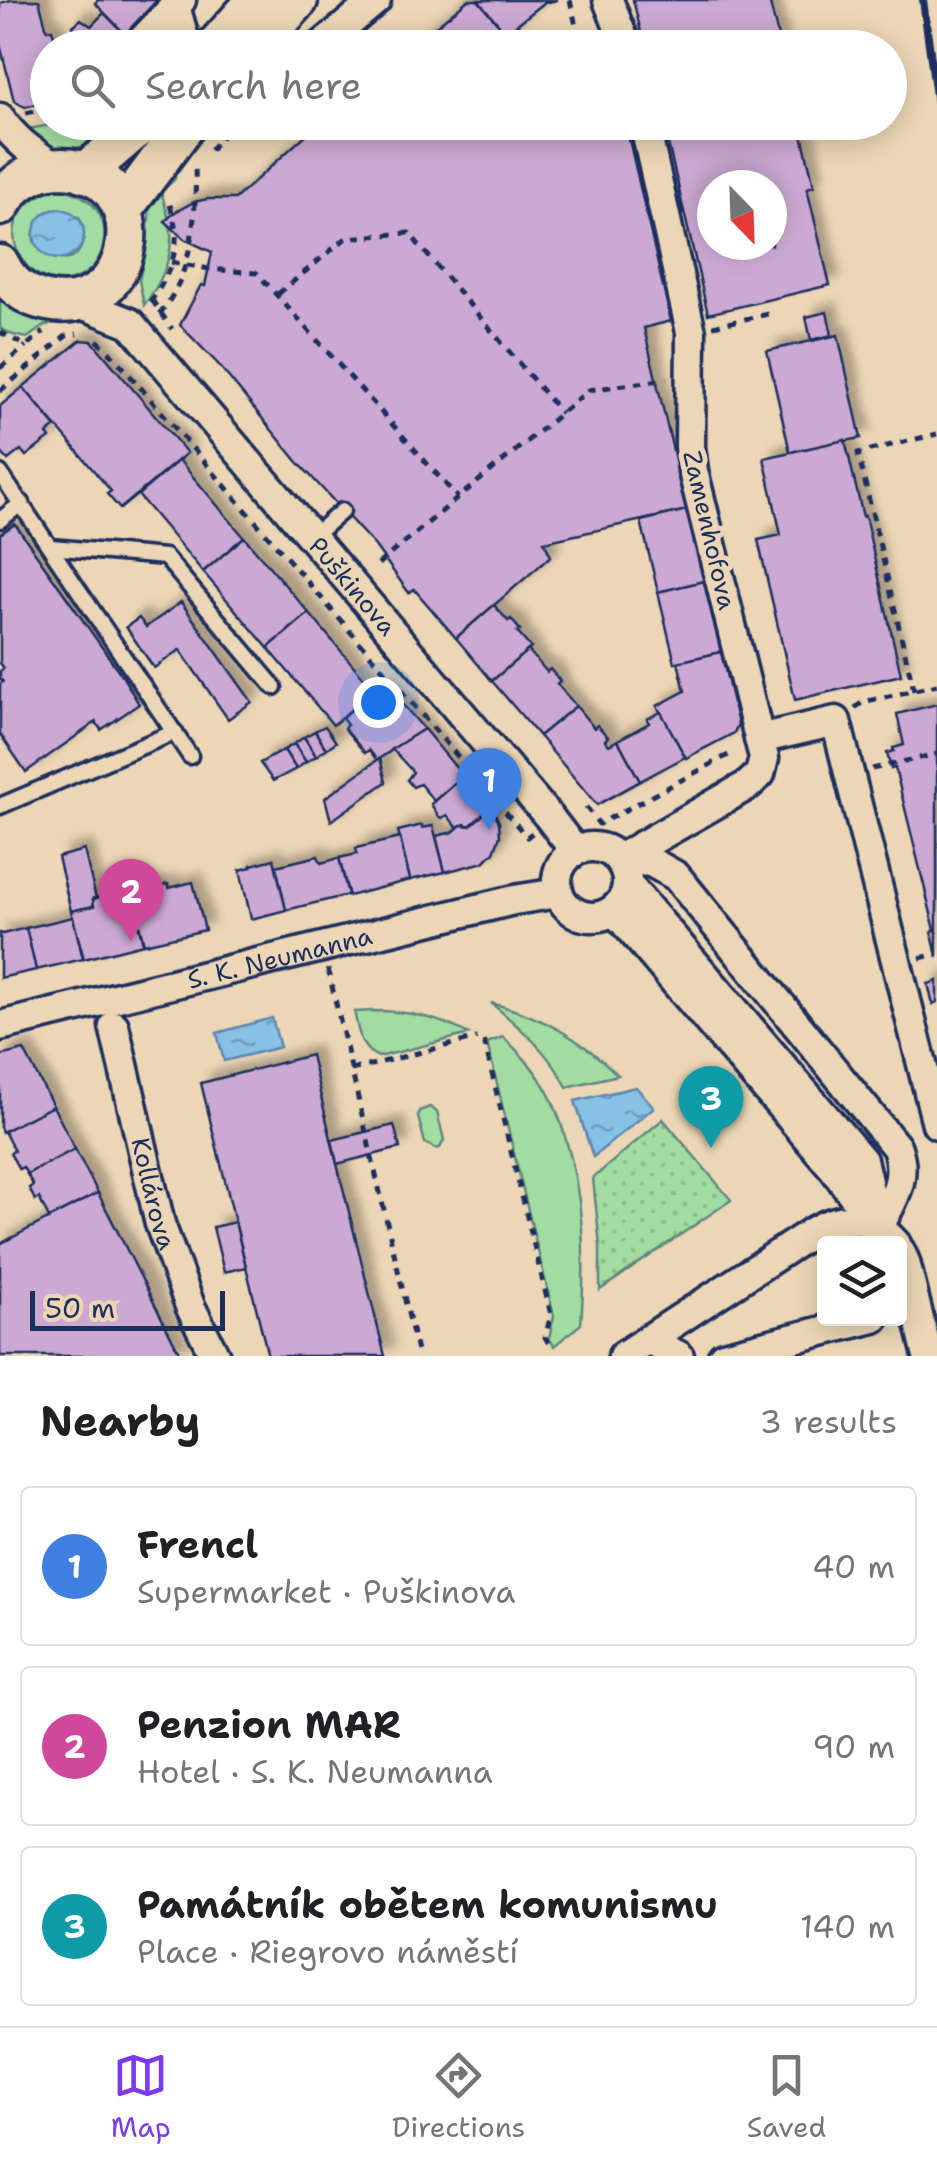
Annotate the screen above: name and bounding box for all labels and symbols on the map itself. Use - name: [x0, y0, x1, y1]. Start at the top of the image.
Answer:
- north arrow: [697, 170, 787, 260]
- street label: Zamenhofova: [675, 447, 745, 613]
- street label: Puškinova: [301, 529, 405, 643]
- your location: [353, 677, 404, 728]
- pin: 1: [456, 748, 522, 830]
- pin: 2: [98, 858, 164, 941]
- street label: S. K. Neumanna: [184, 918, 376, 996]
- pin: 3: [678, 1066, 744, 1148]
- street label: Kollárova: [123, 1134, 185, 1254]
- scale bar: [30, 1286, 225, 1330]

